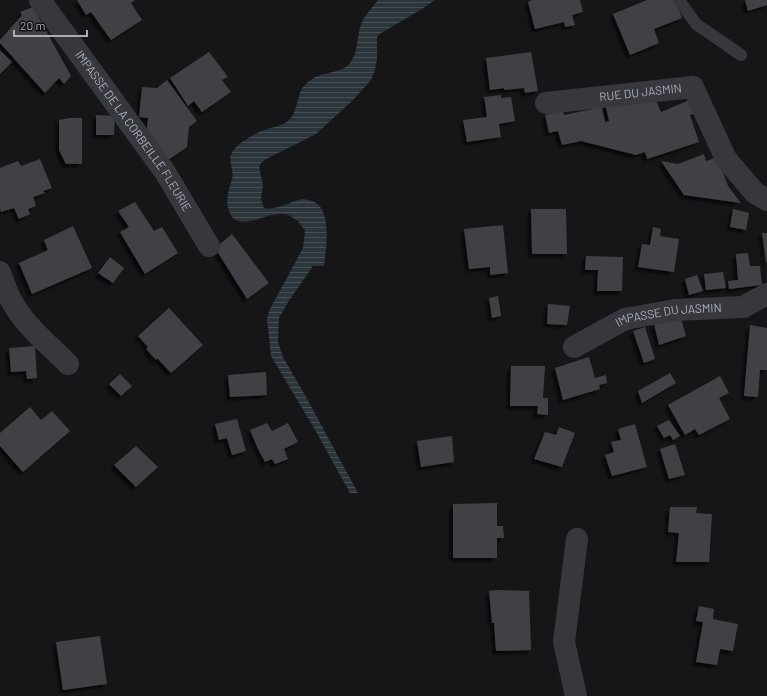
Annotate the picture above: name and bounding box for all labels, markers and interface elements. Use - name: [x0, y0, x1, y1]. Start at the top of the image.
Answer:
- scale bar: [14, 12, 87, 38]
- text: 20 m: [20, 18, 46, 32]
- street label: IMPASSE DE LA CORBEILLE FLEURIE: [73, 47, 195, 214]
- street label: RUE DU JASMIN: [598, 80, 682, 103]
- street label: IMPASSE DU JASMIN: [613, 300, 722, 329]

